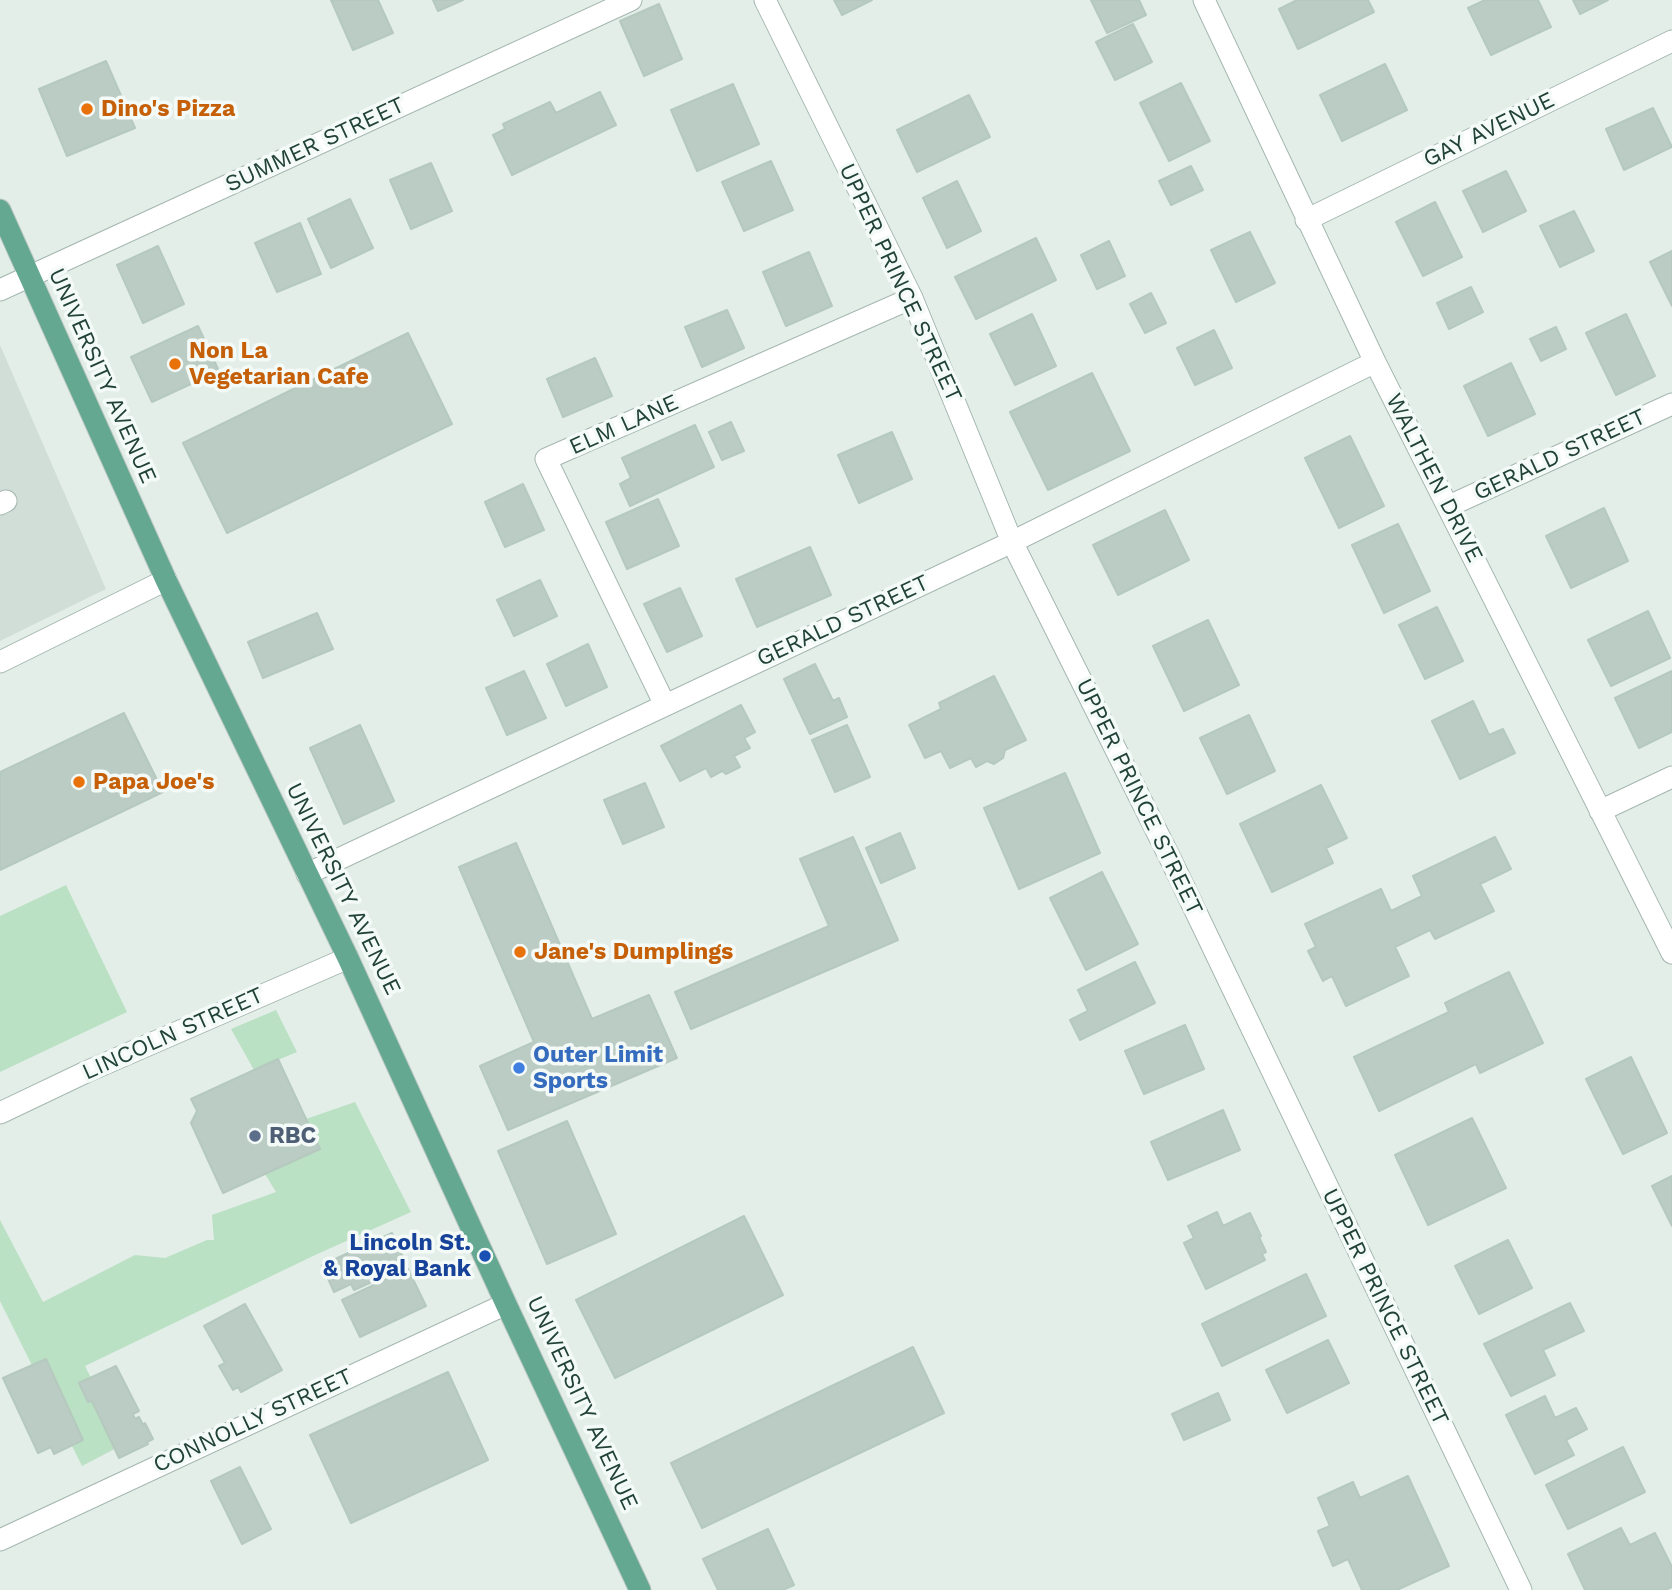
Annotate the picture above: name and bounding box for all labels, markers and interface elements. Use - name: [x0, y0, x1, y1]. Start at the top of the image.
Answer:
- street label: GAY AVENUE: [1419, 86, 1559, 174]
- street label: SUMMER STREET: [221, 91, 409, 199]
- place label: Dino's Pizza: [101, 95, 235, 123]
- marker: Dino's Pizza: [79, 101, 95, 117]
- street label: UPPER PRINCE STREET: [833, 159, 967, 407]
- street label: UNIVERSITY AVENUE: [42, 264, 162, 488]
- place label: Non La Vegetarian Cafe: [189, 337, 369, 391]
- marker: Non La Vegetarian Cafe: [167, 356, 183, 372]
- street label: ELM LANE: [565, 389, 683, 461]
- street label: WALTHEN DRIVE: [1380, 389, 1488, 567]
- street label: GERALD STREET: [1470, 403, 1650, 507]
- street label: GERALD STREET: [753, 569, 933, 673]
- street label: UPPER PRINCE STREET: [1070, 674, 1208, 920]
- place label: Papa Joe's: [93, 768, 214, 796]
- marker: Papa Joe's: [71, 774, 87, 790]
- street label: UNIVERSITY AVENUE: [280, 778, 406, 1000]
- place label: Jane's Dumplings: [534, 938, 733, 966]
- marker: Jane's Dumplings: [512, 944, 528, 960]
- street label: LINCOLN STREET: [78, 982, 268, 1086]
- place label: Outer Limit Sports: [533, 1041, 663, 1095]
- marker: Outer Limit Sports: [511, 1060, 527, 1076]
- place label: RBC: [269, 1122, 316, 1150]
- marker: RBC: [247, 1128, 263, 1144]
- street label: UPPER PRINCE STREET: [1316, 1184, 1454, 1430]
- place label: Lincoln St. & Royal Bank: [323, 1229, 471, 1283]
- marker: Lincoln St. & Royal Bank: [477, 1248, 493, 1264]
- street label: UNIVERSITY AVENUE: [520, 1292, 644, 1514]
- street label: CONNOLLY STREET: [149, 1363, 357, 1479]

